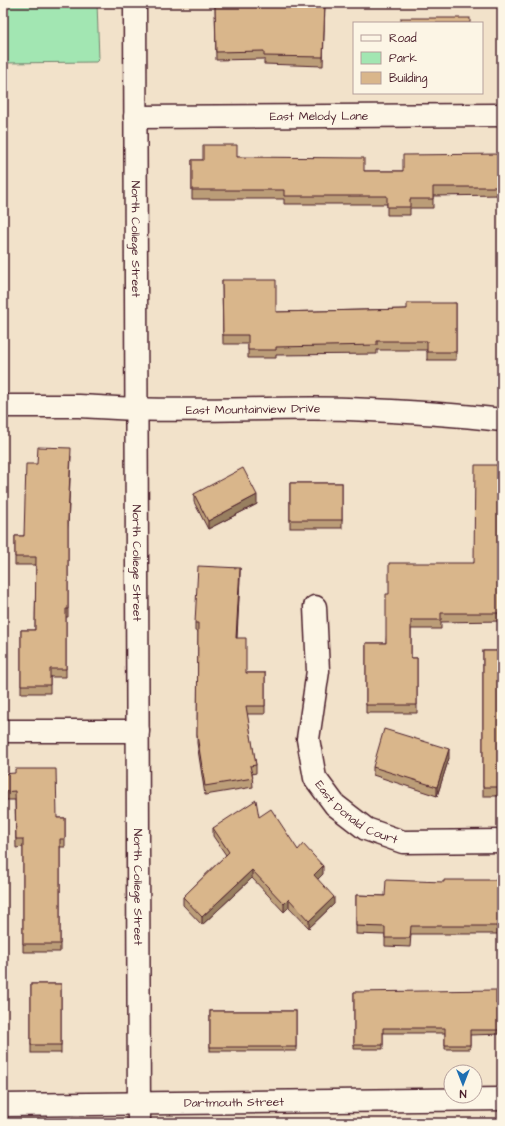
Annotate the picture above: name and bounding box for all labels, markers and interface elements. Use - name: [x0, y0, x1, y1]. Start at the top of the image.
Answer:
- legend: [353, 22, 483, 94]
- text: Road: [389, 30, 417, 47]
- text: Park: [389, 50, 417, 67]
- text: Building: [389, 70, 427, 88]
- street label: East Melody Lane: [270, 108, 369, 126]
- street label: North College Street: [126, 181, 144, 297]
- street label: East Mountainview Drive: [186, 401, 321, 419]
- street label: North College Street: [127, 505, 145, 621]
- street label: East Donald Court: [311, 777, 400, 849]
- street label: North College Street: [128, 829, 146, 945]
- north arrow: [443, 1064, 483, 1104]
- text: N: [459, 1086, 466, 1101]
- street label: Dartmouth Street: [184, 1094, 284, 1112]

